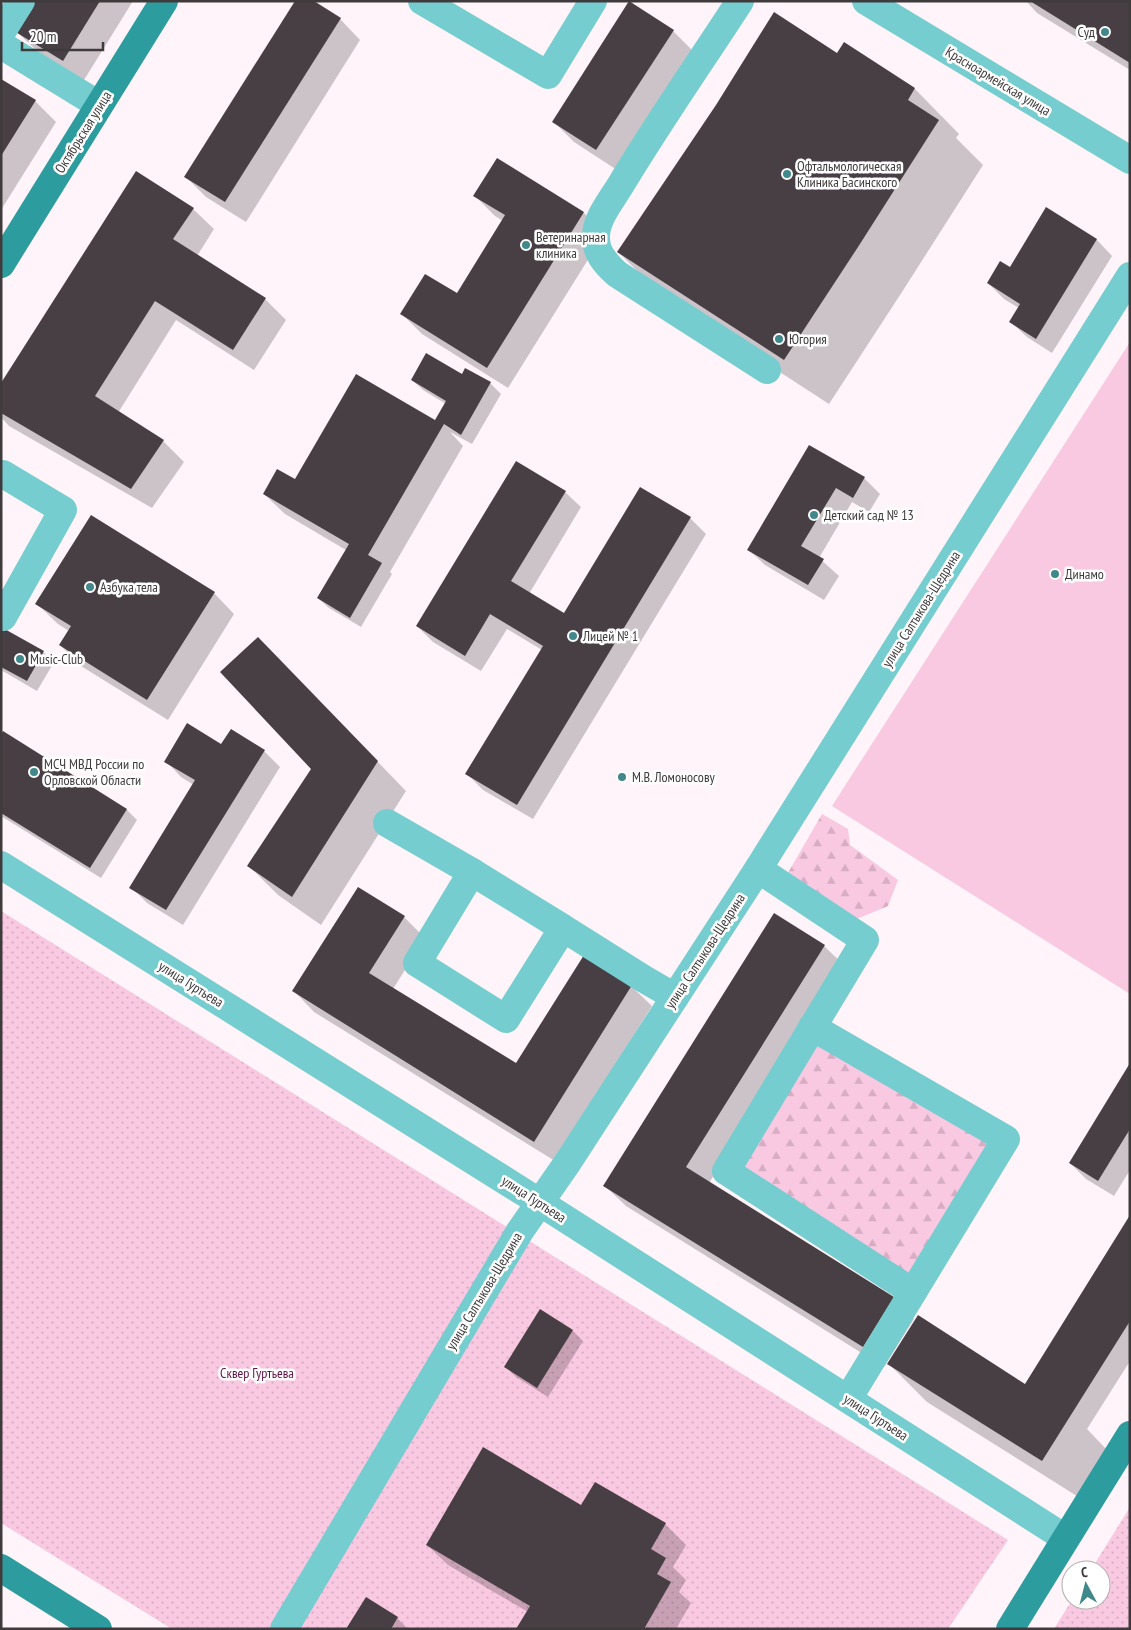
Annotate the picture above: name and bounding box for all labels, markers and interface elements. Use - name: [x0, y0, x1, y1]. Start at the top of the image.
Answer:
- scale bar: [22, 20, 104, 52]
- place label: Суд: [1077, 23, 1095, 41]
- marker: Суд: [1099, 26, 1111, 38]
- text: 20 m: [30, 27, 56, 46]
- street label: Красноармейская улица: [942, 42, 1054, 120]
- street label: Октябрьская улица: [51, 88, 115, 176]
- place label: Офтальмологическая Клиника Басинского: [797, 157, 901, 191]
- marker: Офтальмологическая Клиника Басинского: [781, 168, 793, 180]
- place label: Ветеринарная клиника: [536, 228, 606, 262]
- marker: Ветеринарная клиника: [520, 239, 532, 251]
- place label: Югория: [789, 330, 827, 348]
- marker: Югория: [773, 333, 785, 345]
- place label: Детский сад № 13: [824, 506, 914, 524]
- marker: Детский сад № 13: [808, 509, 820, 521]
- street label: улица Салтыкова-Щедрина: [878, 547, 964, 671]
- place label: Динамо: [1065, 565, 1104, 583]
- marker: Динамо: [1049, 568, 1061, 580]
- place label: Азбука тела: [100, 578, 158, 596]
- marker: Азбука тела: [84, 581, 96, 593]
- place label: Лицей № 1: [582, 627, 638, 645]
- marker: Лицей № 1: [567, 630, 579, 642]
- place label: Music-Club: [30, 650, 83, 668]
- marker: Music-Club: [14, 653, 26, 665]
- place label: МСЧ МВД России по Орловской Области: [44, 755, 144, 789]
- marker: МСЧ МВД России по Орловской Области: [28, 766, 40, 778]
- place label: М.В. Ломоносову: [632, 768, 716, 786]
- marker: М.В. Ломоносову: [616, 771, 628, 783]
- street label: улица Салтыкова-Щедрина: [661, 890, 749, 1012]
- street label: улица Гуртьева: [155, 957, 227, 1011]
- street label: улица Гуртьева: [498, 1171, 570, 1227]
- street label: улица Салтыкова-Щедрина: [442, 1229, 526, 1353]
- park label: Сквер Гуртьева: [220, 1364, 294, 1382]
- street label: улица Гуртьева: [840, 1389, 912, 1445]
- north arrow: [1061, 1560, 1111, 1610]
- text: С: [1080, 1563, 1089, 1581]

